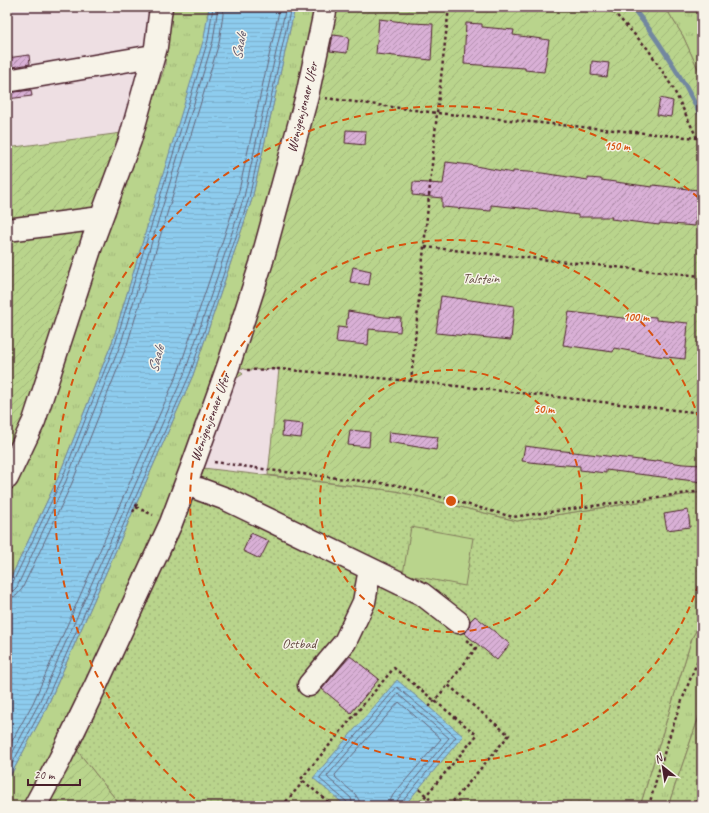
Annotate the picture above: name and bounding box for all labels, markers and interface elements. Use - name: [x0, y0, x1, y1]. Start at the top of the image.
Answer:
- water label: Saale: [228, 29, 252, 61]
- street label: Wenigenjenaer Ufer: [283, 59, 322, 154]
- text: 150 m: [604, 138, 631, 154]
- park label: Talstein: [463, 270, 500, 287]
- text: 100 m: [623, 309, 650, 325]
- water label: Saale: [144, 342, 170, 375]
- street label: Wenigenjenaer Ufer: [187, 370, 235, 464]
- text: 50 m: [534, 401, 555, 417]
- centre of rings: [444, 494, 458, 508]
- park label: Ostbad: [282, 635, 319, 652]
- north arrow: [643, 747, 683, 787]
- text: N: [652, 749, 666, 766]
- scale bar: [28, 761, 80, 787]
- text: 20 m: [34, 767, 56, 783]

